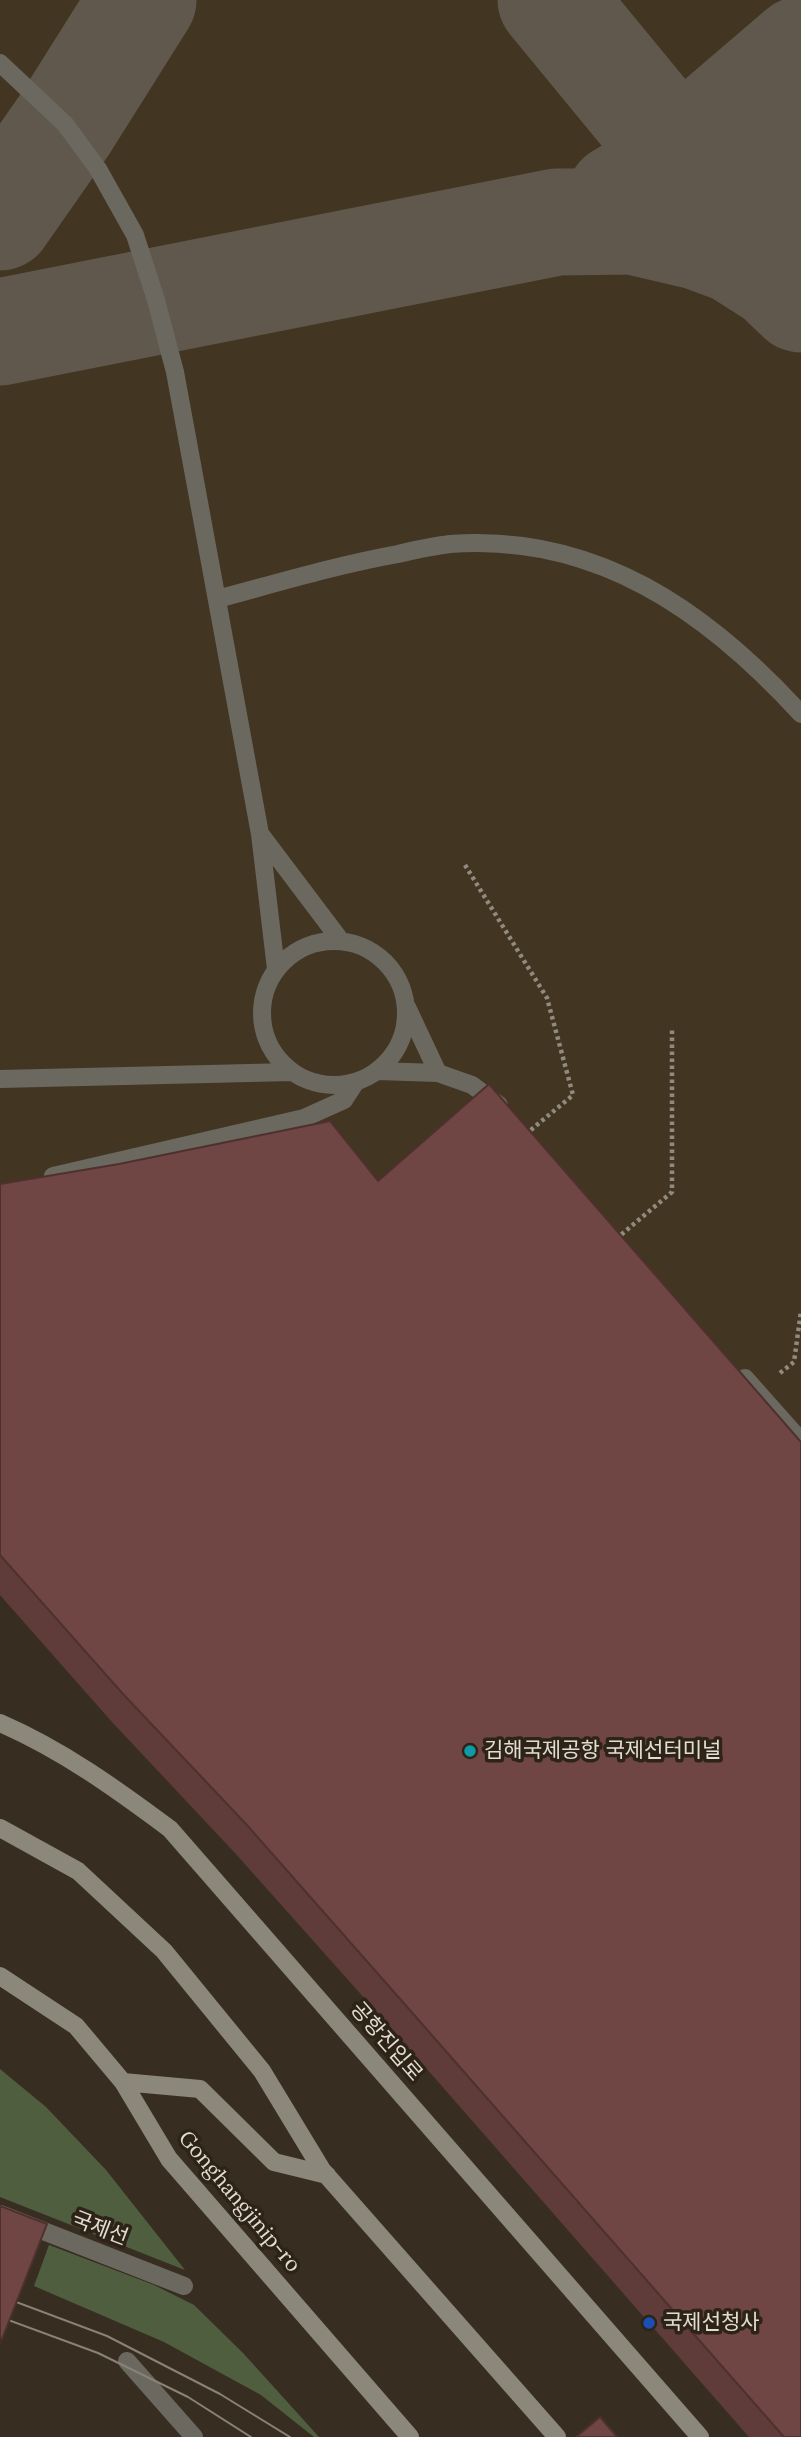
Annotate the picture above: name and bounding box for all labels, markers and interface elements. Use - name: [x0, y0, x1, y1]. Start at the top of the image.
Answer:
- place label: 김해국제공항 국제선터미널: [484, 1738, 721, 1764]
- marker: 김해국제공항 국제선터미널: [462, 1743, 478, 1759]
- street label: 공항진입로: [345, 1997, 427, 2087]
- street label: Gonghangjinip-ro: [173, 2126, 305, 2278]
- street label: 국제선: [68, 2207, 132, 2251]
- place label: 국제선청사: [663, 2310, 760, 2336]
- marker: 국제선청사: [641, 2315, 657, 2331]

